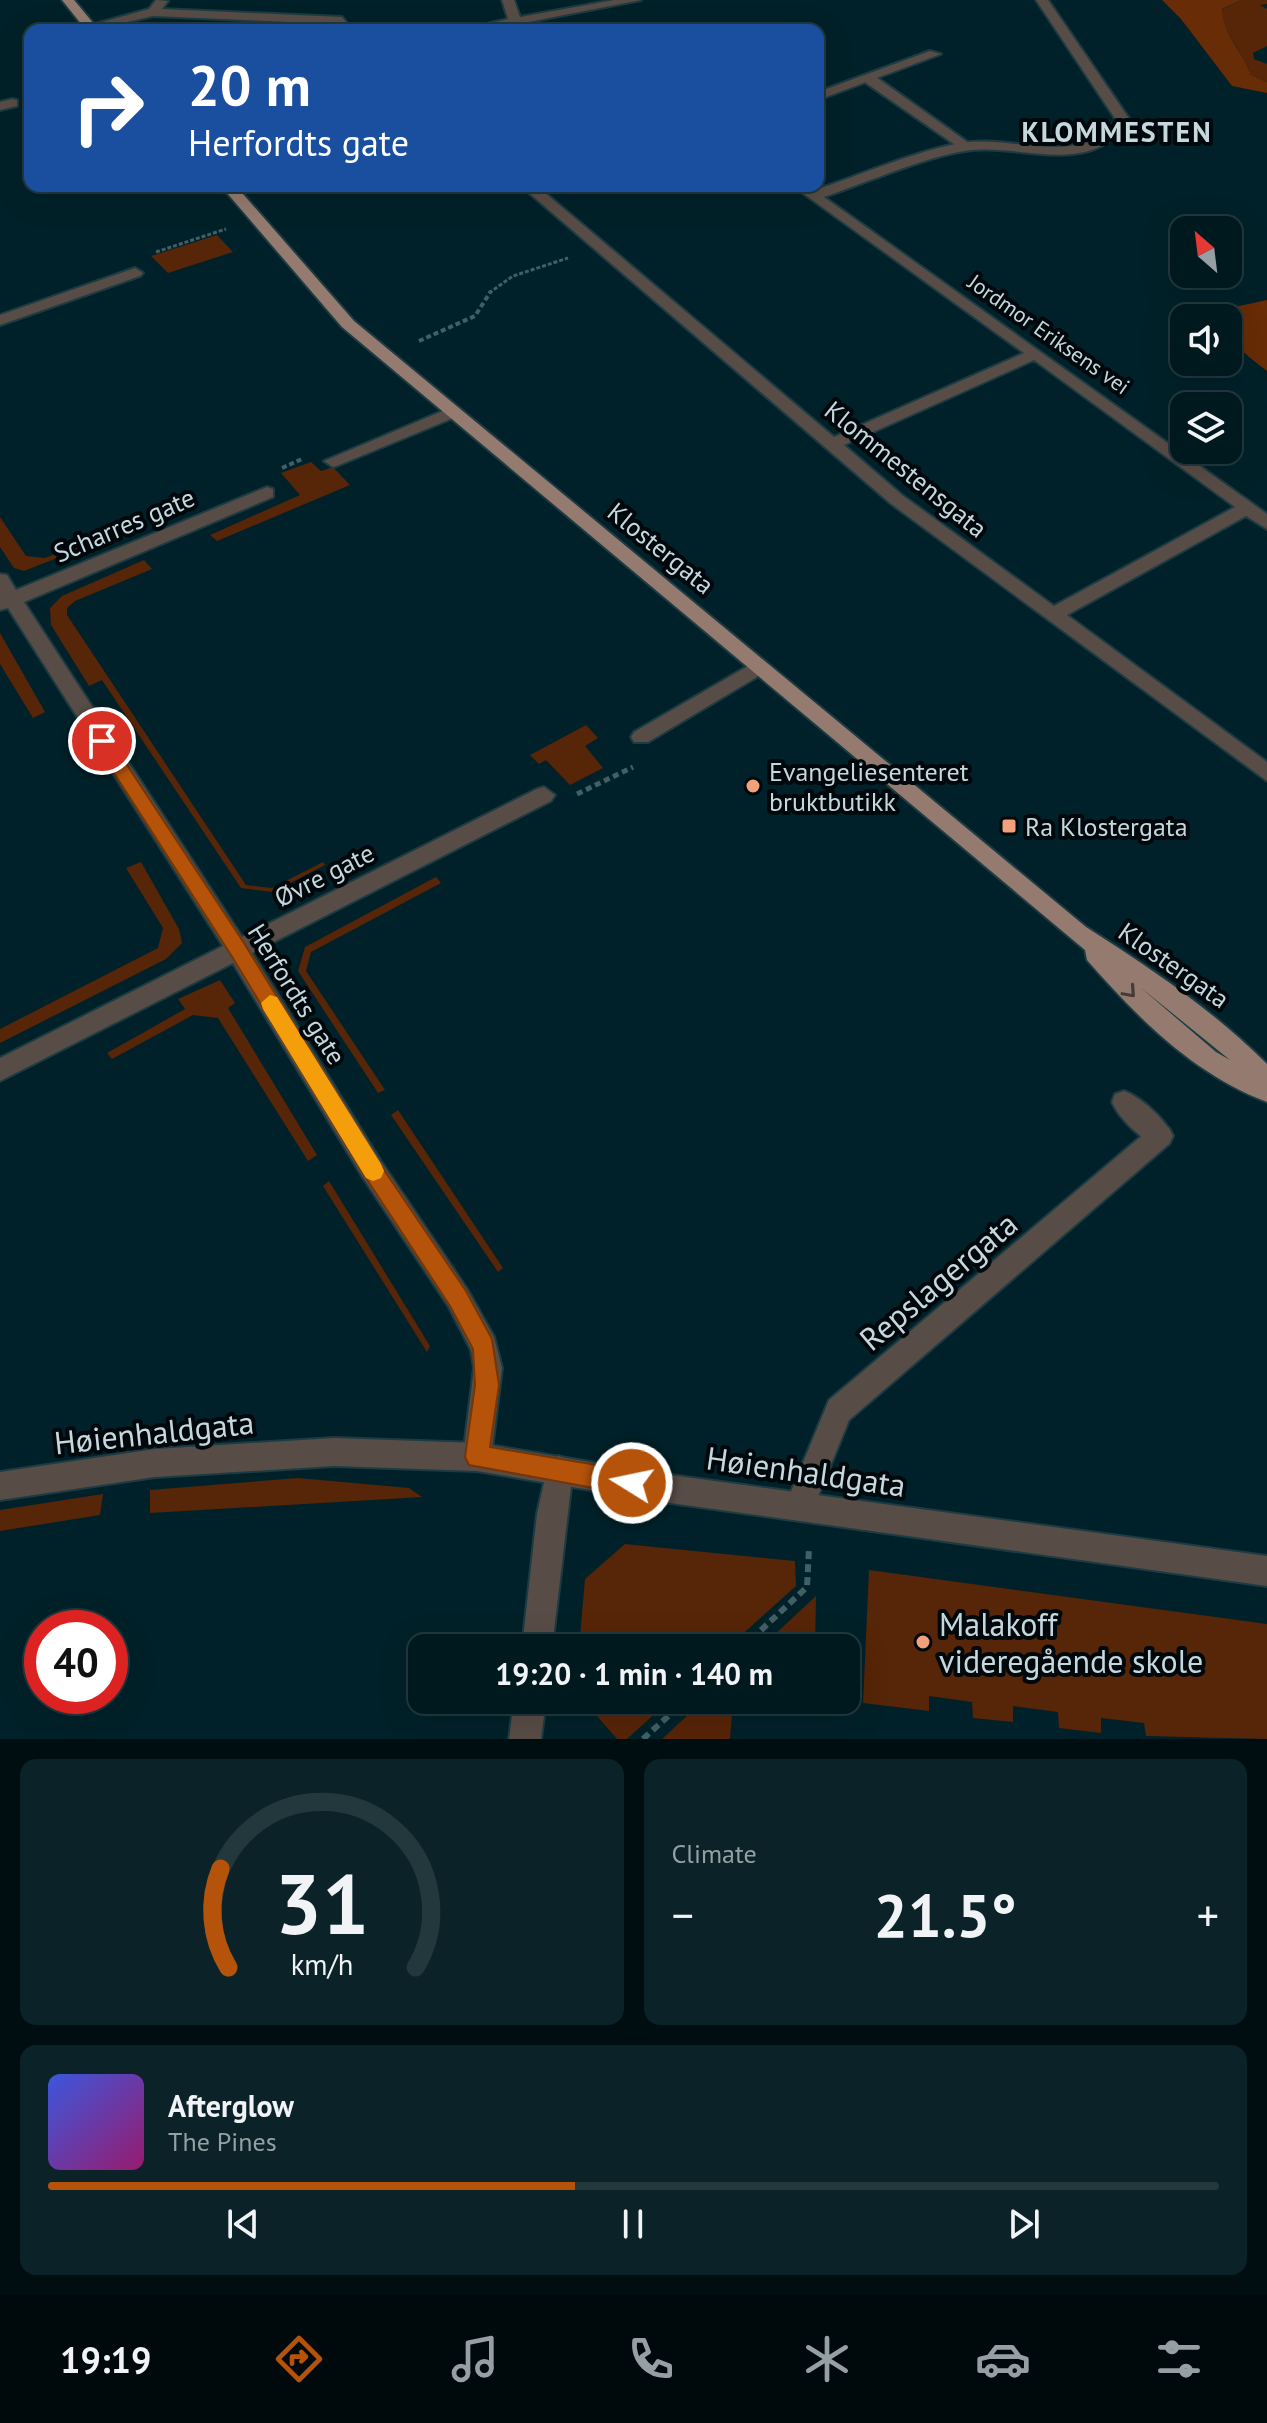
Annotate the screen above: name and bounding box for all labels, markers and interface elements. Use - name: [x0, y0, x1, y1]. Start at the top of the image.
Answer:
- text: 20 m: [188, 49, 311, 121]
- icon: right: [56, 56, 160, 160]
- district label: KLOMMESTEN: [1021, 113, 1213, 150]
- text: Herfordts gate: [188, 119, 409, 166]
- north arrow: [1170, 216, 1242, 288]
- map controls: [1170, 216, 1242, 464]
- street label: Jordmor Eriksens vei: [962, 267, 1135, 400]
- button: sound: [1170, 304, 1242, 376]
- button: layers: [1170, 392, 1242, 464]
- street label: Klommestensgata: [818, 393, 994, 545]
- street label: Scharres gate: [49, 481, 199, 569]
- street label: Klostergata: [601, 495, 721, 601]
- pin: [68, 707, 136, 775]
- icon: arrive: [80, 719, 124, 763]
- place label: Evangeliesenteret bruktbutikk: [769, 755, 969, 818]
- marker: Evangeliesenteret bruktbutikk: [744, 777, 762, 795]
- place label: Ra Klostergata: [1025, 810, 1188, 843]
- marker: Ra Klostergata: [1000, 817, 1018, 835]
- street label: Øvre gate: [269, 836, 379, 914]
- street label: Klostergata: [1112, 915, 1236, 1015]
- street label: Herfordts gate: [241, 918, 353, 1070]
- one-way arrow: [1120, 983, 1135, 998]
- street label: Repslagergata: [850, 1203, 1026, 1359]
- street label: Høienhaldgata: [52, 1401, 256, 1463]
- street label: Høienhaldgata: [704, 1436, 908, 1506]
- position arrow: [590, 1441, 674, 1525]
- place label: Malakoff videregående skole: [939, 1603, 1203, 1682]
- speed limit sign: 40: [24, 1610, 128, 1714]
- marker: Malakoff videregående skole: [914, 1633, 932, 1651]
- text: 19:20 · 1 min · 140 m: [495, 1654, 773, 1693]
- text: Climate: [672, 1837, 757, 1870]
- text: 31: [275, 1849, 369, 1957]
- text: 21.5°: [874, 1876, 1017, 1954]
- text: −: [672, 1886, 694, 1943]
- text: +: [1197, 1886, 1219, 1943]
- text: km/h: [290, 1946, 353, 1983]
- text: Afterglow: [168, 2086, 294, 2125]
- text: The Pines: [168, 2125, 277, 2158]
- icon: previous: [221, 2202, 265, 2246]
- icon: pause: [611, 2202, 655, 2246]
- icon: next: [1002, 2202, 1046, 2246]
- icon: directions: [271, 2331, 327, 2387]
- icon: music: [447, 2331, 503, 2387]
- icon: phone: [623, 2331, 679, 2387]
- icon: climate: [799, 2331, 855, 2387]
- icon: car: [975, 2331, 1031, 2387]
- icon: filters: [1151, 2331, 1207, 2387]
- text: 19:19: [60, 2336, 151, 2383]

